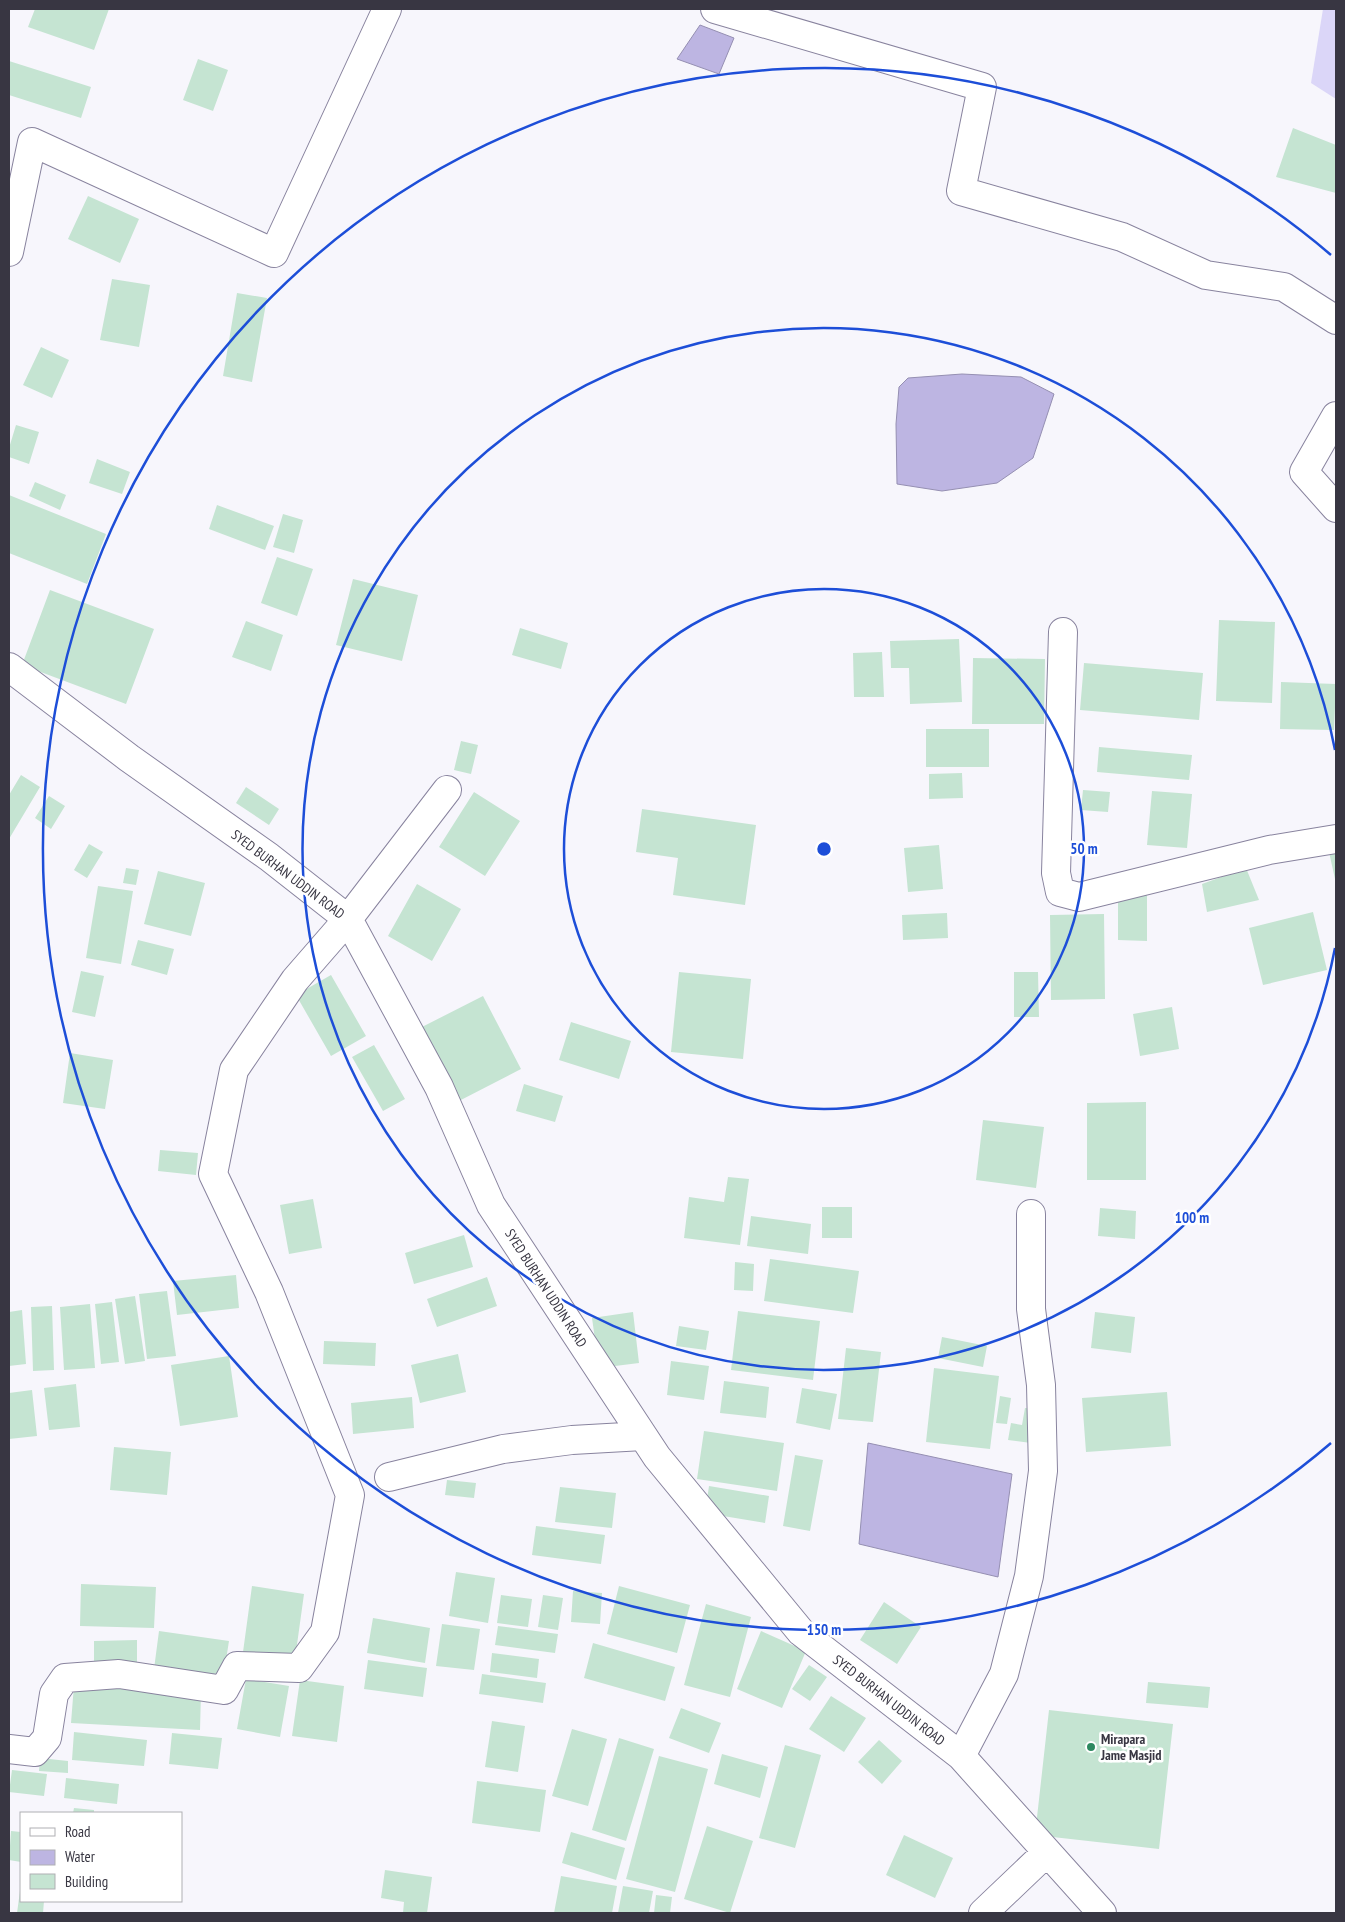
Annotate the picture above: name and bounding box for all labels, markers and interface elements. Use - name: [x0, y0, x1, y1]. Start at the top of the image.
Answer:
- street label: SYED BURHAN UDDIN ROAD: [228, 825, 348, 923]
- text: 50 m: [1070, 839, 1098, 858]
- centre of rings: [815, 840, 833, 858]
- text: 100 m: [1175, 1208, 1209, 1227]
- street label: SYED BURHAN UDDIN ROAD: [501, 1225, 591, 1351]
- text: 150 m: [807, 1620, 841, 1639]
- street label: SYED BURHAN UDDIN ROAD: [829, 1651, 949, 1749]
- place label: Mirapara Jame Masjid: [1100, 1730, 1161, 1764]
- marker: Mirapara Jame Masjid: [1085, 1741, 1097, 1753]
- legend: [20, 1812, 182, 1902]
- text: Road: [65, 1822, 91, 1841]
- text: Water: [65, 1847, 96, 1866]
- text: Building: [65, 1872, 108, 1891]

